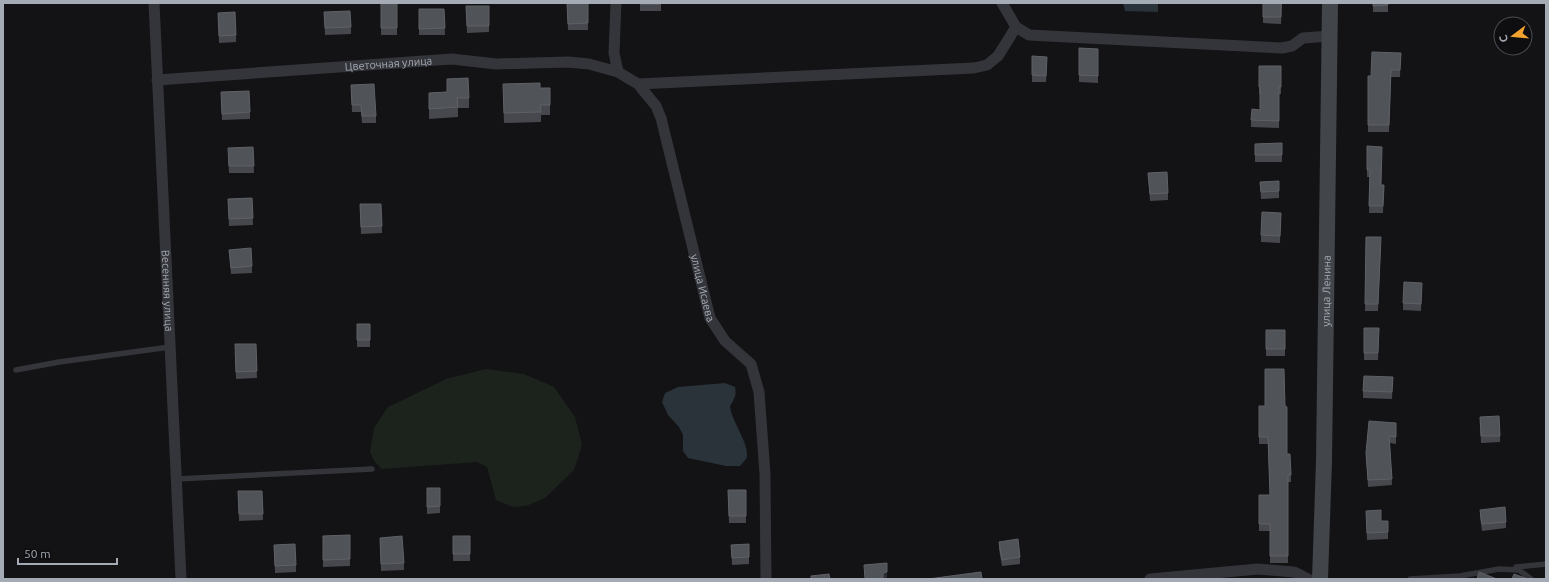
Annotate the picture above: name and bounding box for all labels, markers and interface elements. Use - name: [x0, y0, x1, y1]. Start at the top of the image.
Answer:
- north arrow: [1493, 16, 1533, 56]
- text: С: [1497, 34, 1510, 44]
- street label: Цветочная улица: [344, 54, 433, 73]
- street label: Весенняя улица: [160, 250, 175, 332]
- street label: улица Исаева: [689, 253, 717, 324]
- street label: улица Ленина: [1320, 255, 1333, 327]
- scale bar: [18, 540, 117, 566]
- text: 50 m: [24, 547, 51, 560]

